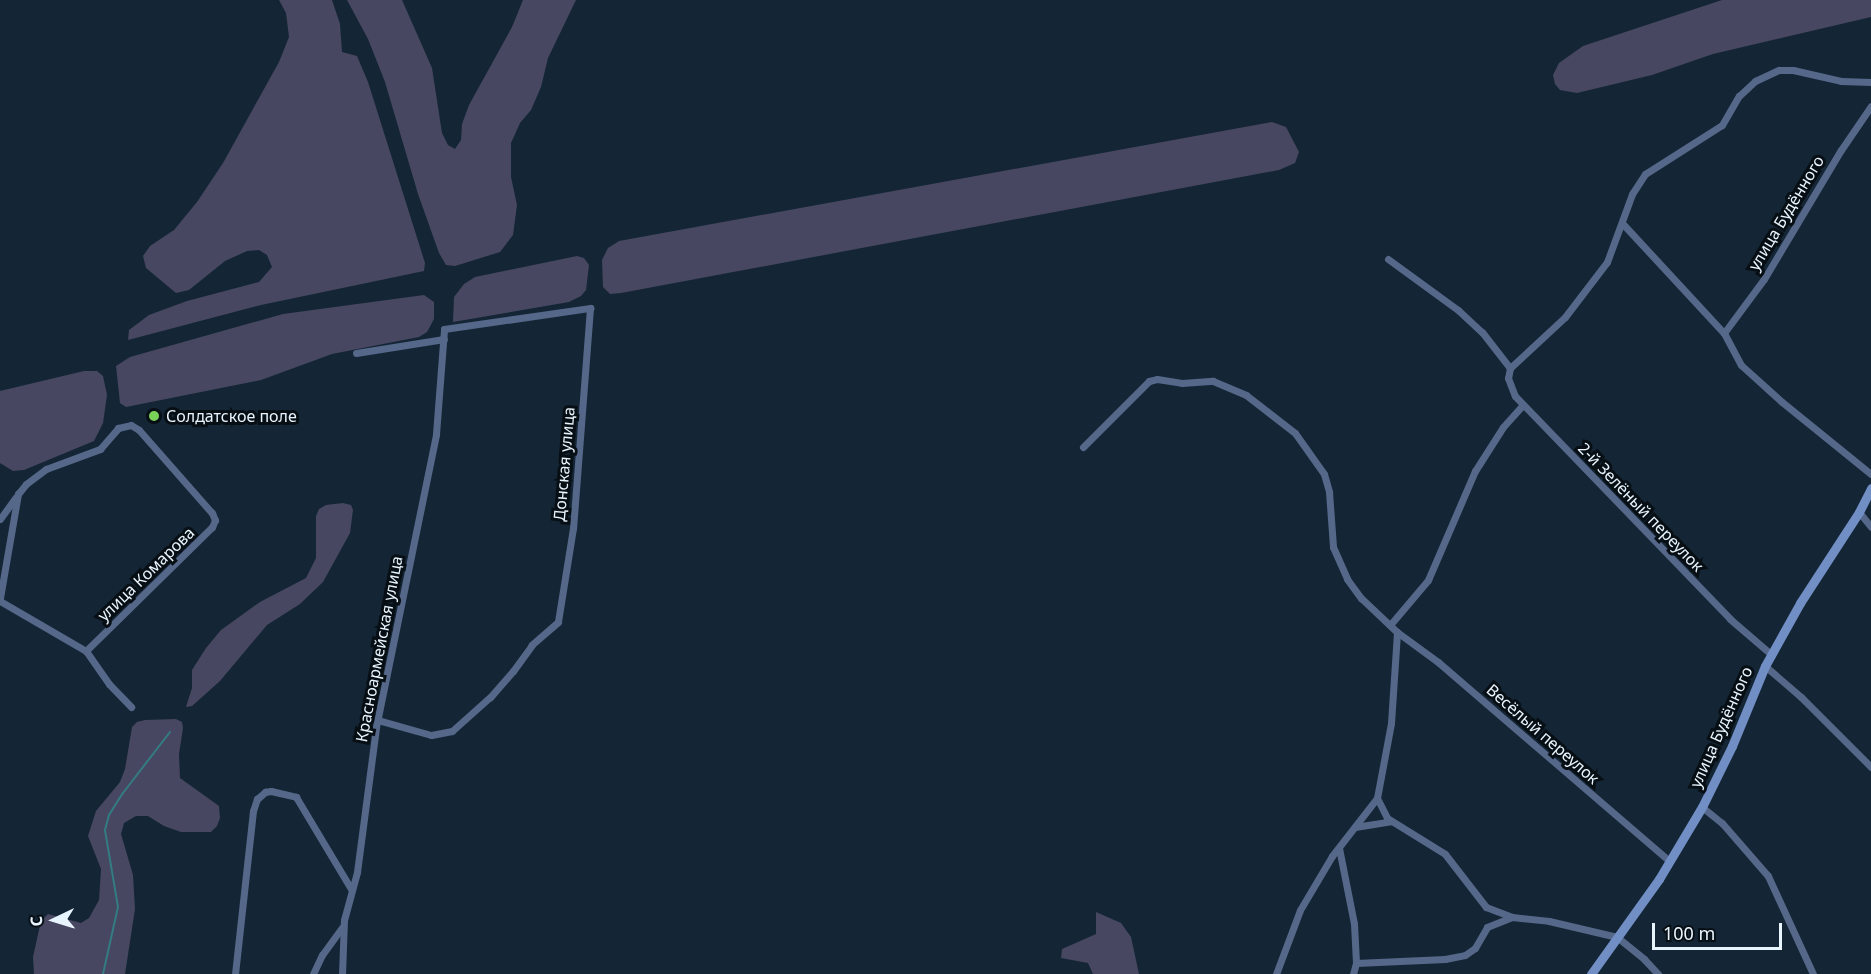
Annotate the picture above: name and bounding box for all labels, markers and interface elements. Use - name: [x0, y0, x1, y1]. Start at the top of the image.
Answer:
- street label: улица Будённого: [1744, 152, 1828, 274]
- place label: Солдатское поле: [166, 406, 297, 426]
- street label: Донская улица: [549, 406, 579, 522]
- marker: Солдатское поле: [147, 409, 161, 423]
- street label: 2-й Зелёный переулок: [1574, 438, 1708, 576]
- street label: улица Комарова: [94, 523, 198, 625]
- street label: Красноармейская улица: [352, 554, 406, 744]
- street label: улица Будённого: [1686, 663, 1756, 791]
- street label: Весёлый переулок: [1483, 680, 1603, 788]
- north arrow: [24, 890, 84, 950]
- scale bar: [1655, 911, 1786, 949]
- text: С: [25, 915, 47, 927]
- text: 100 m: [1663, 921, 1715, 945]

